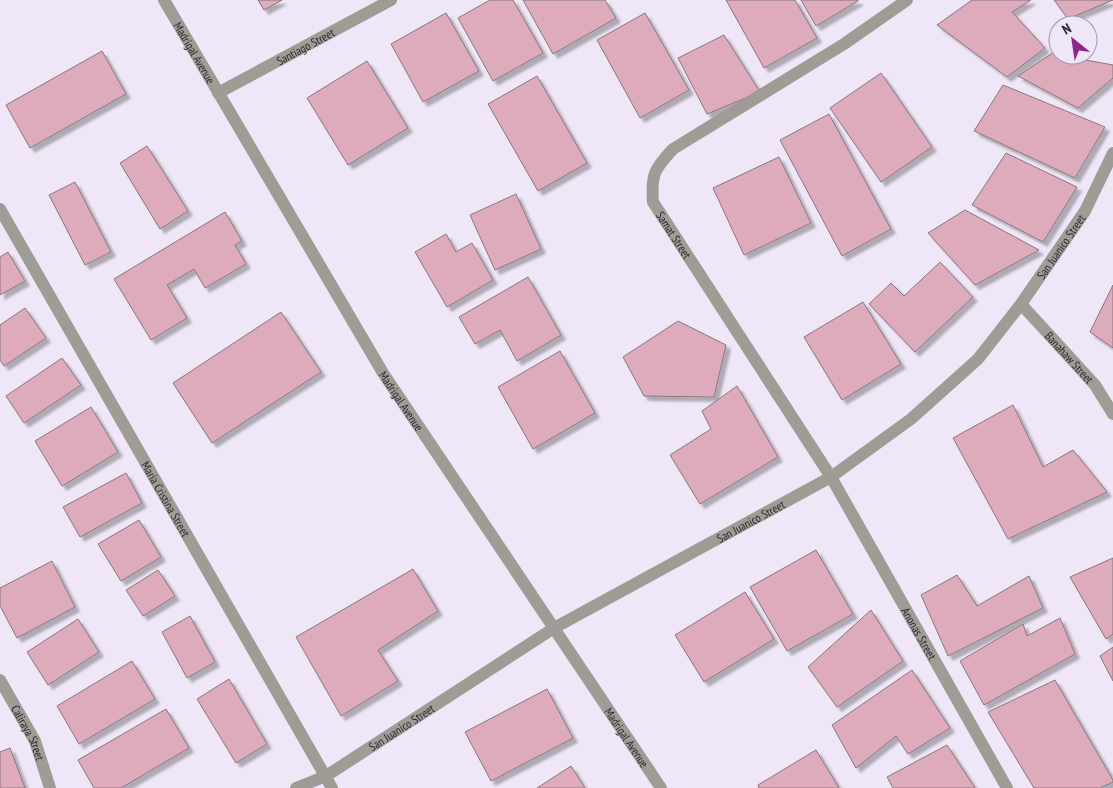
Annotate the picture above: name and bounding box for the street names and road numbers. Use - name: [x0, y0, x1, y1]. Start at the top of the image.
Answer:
- street label: Madrigal Avenue: [171, 19, 219, 86]
- street label: Santiago Street: [274, 24, 337, 68]
- street label: Samat Street: [653, 208, 695, 262]
- street label: San Juanico Street: [1033, 211, 1088, 282]
- street label: Banahaw Street: [1042, 328, 1097, 387]
- street label: Madrigal Avenue: [376, 368, 427, 434]
- street label: Maria Cristina Street: [139, 458, 194, 540]
- street label: San Juanico Street: [714, 496, 788, 545]
- street label: Anonas Street: [899, 604, 940, 663]
- street label: San Juanico Street: [366, 700, 437, 754]
- street label: Caliraya Street: [8, 702, 48, 763]
- street label: Madrigal Avenue: [602, 704, 652, 770]

